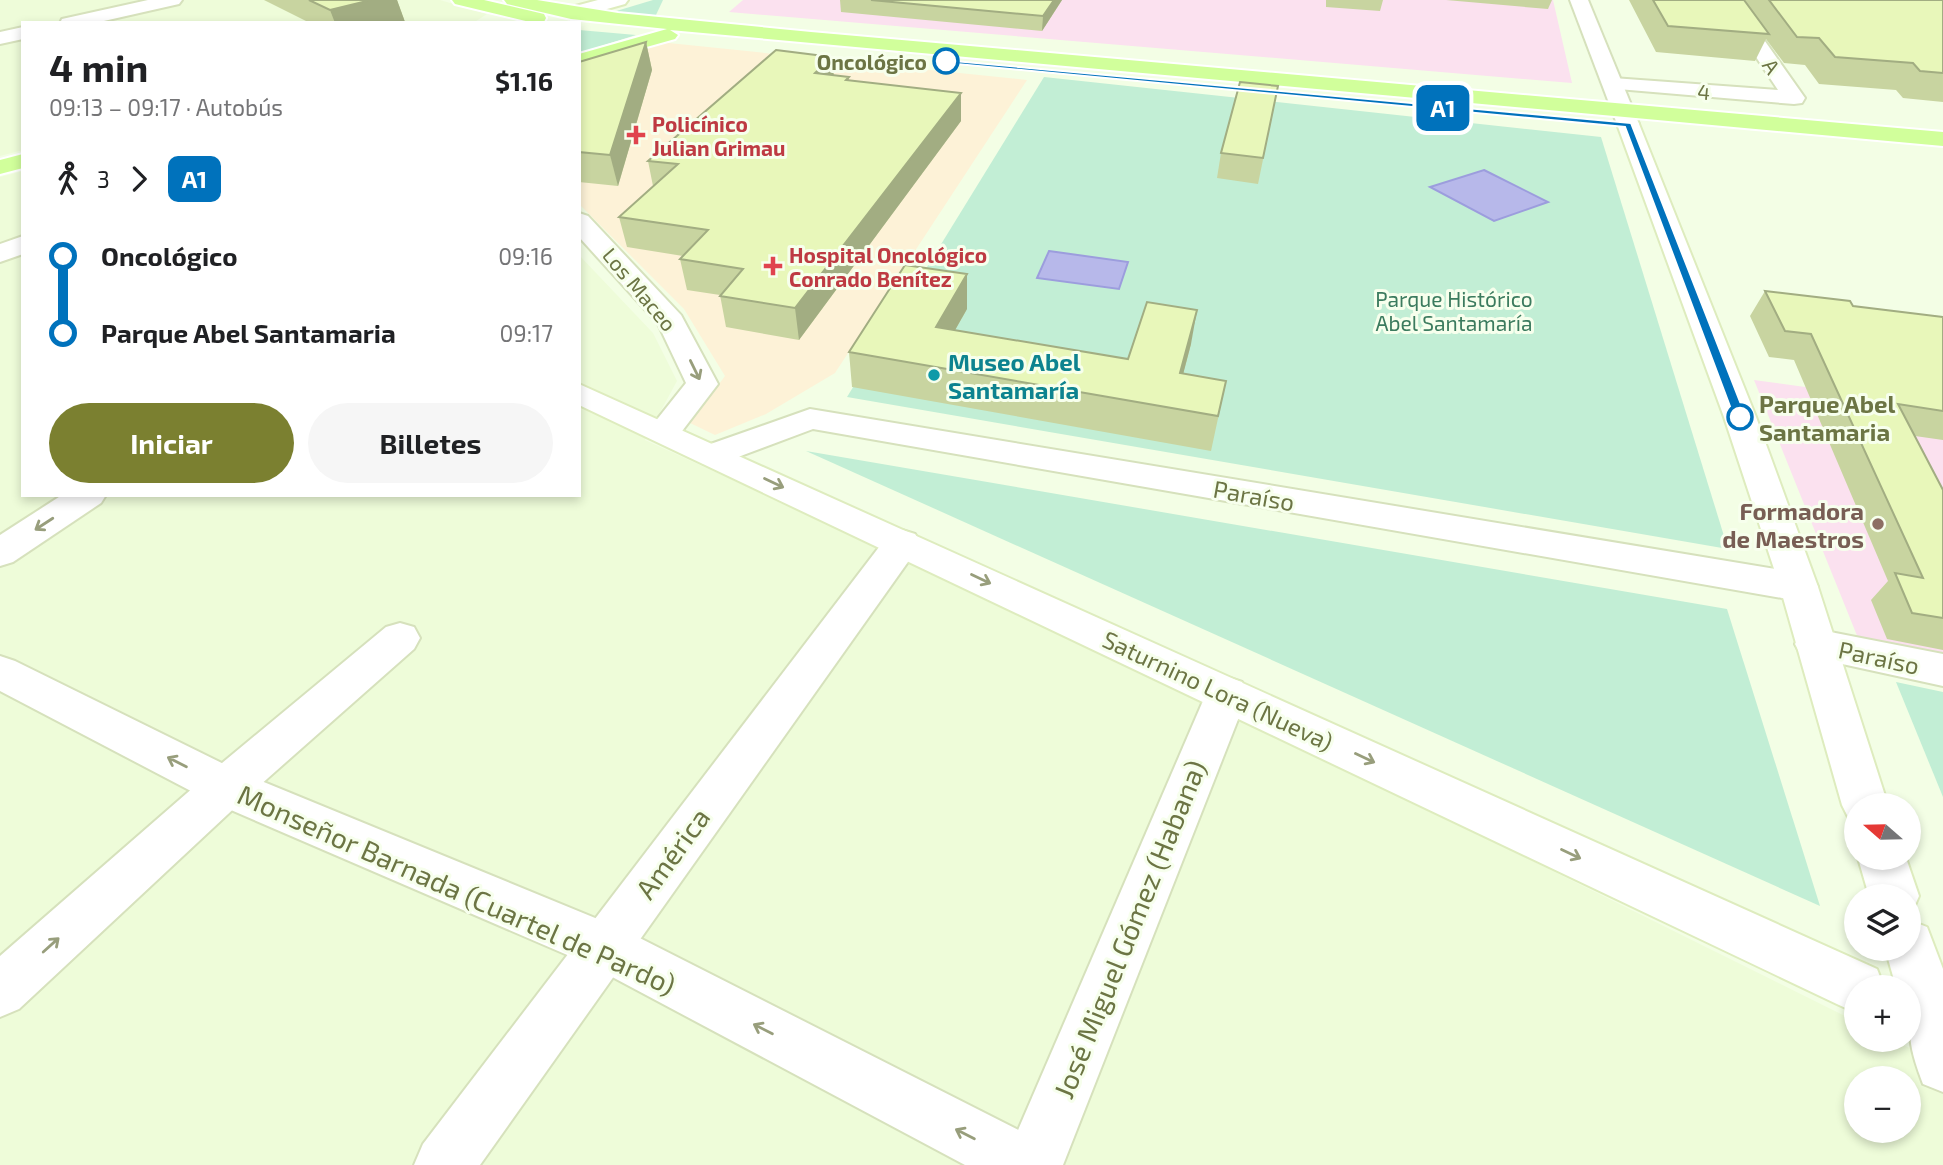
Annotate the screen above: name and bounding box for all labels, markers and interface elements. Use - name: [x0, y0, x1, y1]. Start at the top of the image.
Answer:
- text: 4 min: [49, 44, 148, 90]
- marker: Oncológico: [933, 48, 959, 74]
- place label: Oncológico: [817, 49, 927, 74]
- street label: A: [1758, 54, 1786, 78]
- text: $1.16: [495, 65, 553, 96]
- street label: 4: [1696, 78, 1712, 104]
- line badge: A1: [1412, 85, 1474, 131]
- text: 09:13 – 09:17 · Autobús: [49, 93, 283, 121]
- text: A1: [1430, 93, 1456, 122]
- place label: Policínico Julian Grimau: [652, 111, 785, 160]
- marker: Policínico Julian Grimau: [626, 125, 646, 145]
- icon: walk: [49, 160, 87, 198]
- icon: forward: [120, 160, 158, 198]
- text: A1: [182, 164, 207, 193]
- text: 3: [97, 165, 110, 193]
- text: Oncológico: [101, 240, 237, 271]
- text: 09:16: [498, 242, 553, 270]
- street label: Los Maceo: [598, 242, 682, 336]
- place label: Hospital Oncológico Conrado Benítez: [789, 242, 987, 291]
- marker: Hospital Oncológico Conrado Benítez: [763, 256, 783, 276]
- park label: Parque Histórico Abel Santamaría: [1375, 286, 1533, 335]
- text: Parque Abel Santamaria: [101, 317, 396, 348]
- text: 09:17: [500, 319, 553, 347]
- place label: Museo Abel Santamaría: [948, 347, 1081, 404]
- one-way arrow: [689, 359, 702, 380]
- marker: Museo Abel Santamaría: [926, 367, 942, 383]
- place label: Parque Abel Santamaria: [1759, 389, 1896, 446]
- button: Iniciar: [49, 403, 294, 483]
- button: Billetes: [308, 403, 553, 483]
- marker: Parque Abel Santamaria: [1727, 404, 1753, 430]
- street label: Paraíso: [1211, 474, 1297, 516]
- one-way arrow: [763, 477, 785, 490]
- place label: Formadora de Maestros: [1722, 496, 1864, 553]
- marker: Formadora de Maestros: [1870, 516, 1886, 532]
- one-way arrow: [35, 517, 54, 531]
- one-way arrow: [970, 573, 991, 587]
- street label: Saturnino Lora (Nueva): [1098, 624, 1338, 756]
- street label: Paraíso: [1836, 634, 1922, 680]
- one-way arrow: [1354, 752, 1375, 765]
- one-way arrow: [167, 755, 188, 769]
- street label: José Miguel Gómez (Habana): [1045, 755, 1213, 1103]
- street label: Monseñor Barnada (Cuartel de Pardo): [233, 777, 681, 1001]
- north arrow: [1844, 793, 1922, 870]
- map controls: [1844, 793, 1921, 1143]
- street label: América: [628, 801, 716, 905]
- one-way arrow: [1560, 847, 1581, 861]
- button: layers: [1844, 884, 1921, 961]
- one-way arrow: [42, 937, 60, 953]
- button: +: [1844, 975, 1921, 1052]
- one-way arrow: [753, 1021, 773, 1035]
- button: −: [1844, 1066, 1921, 1143]
- one-way arrow: [955, 1126, 975, 1140]

